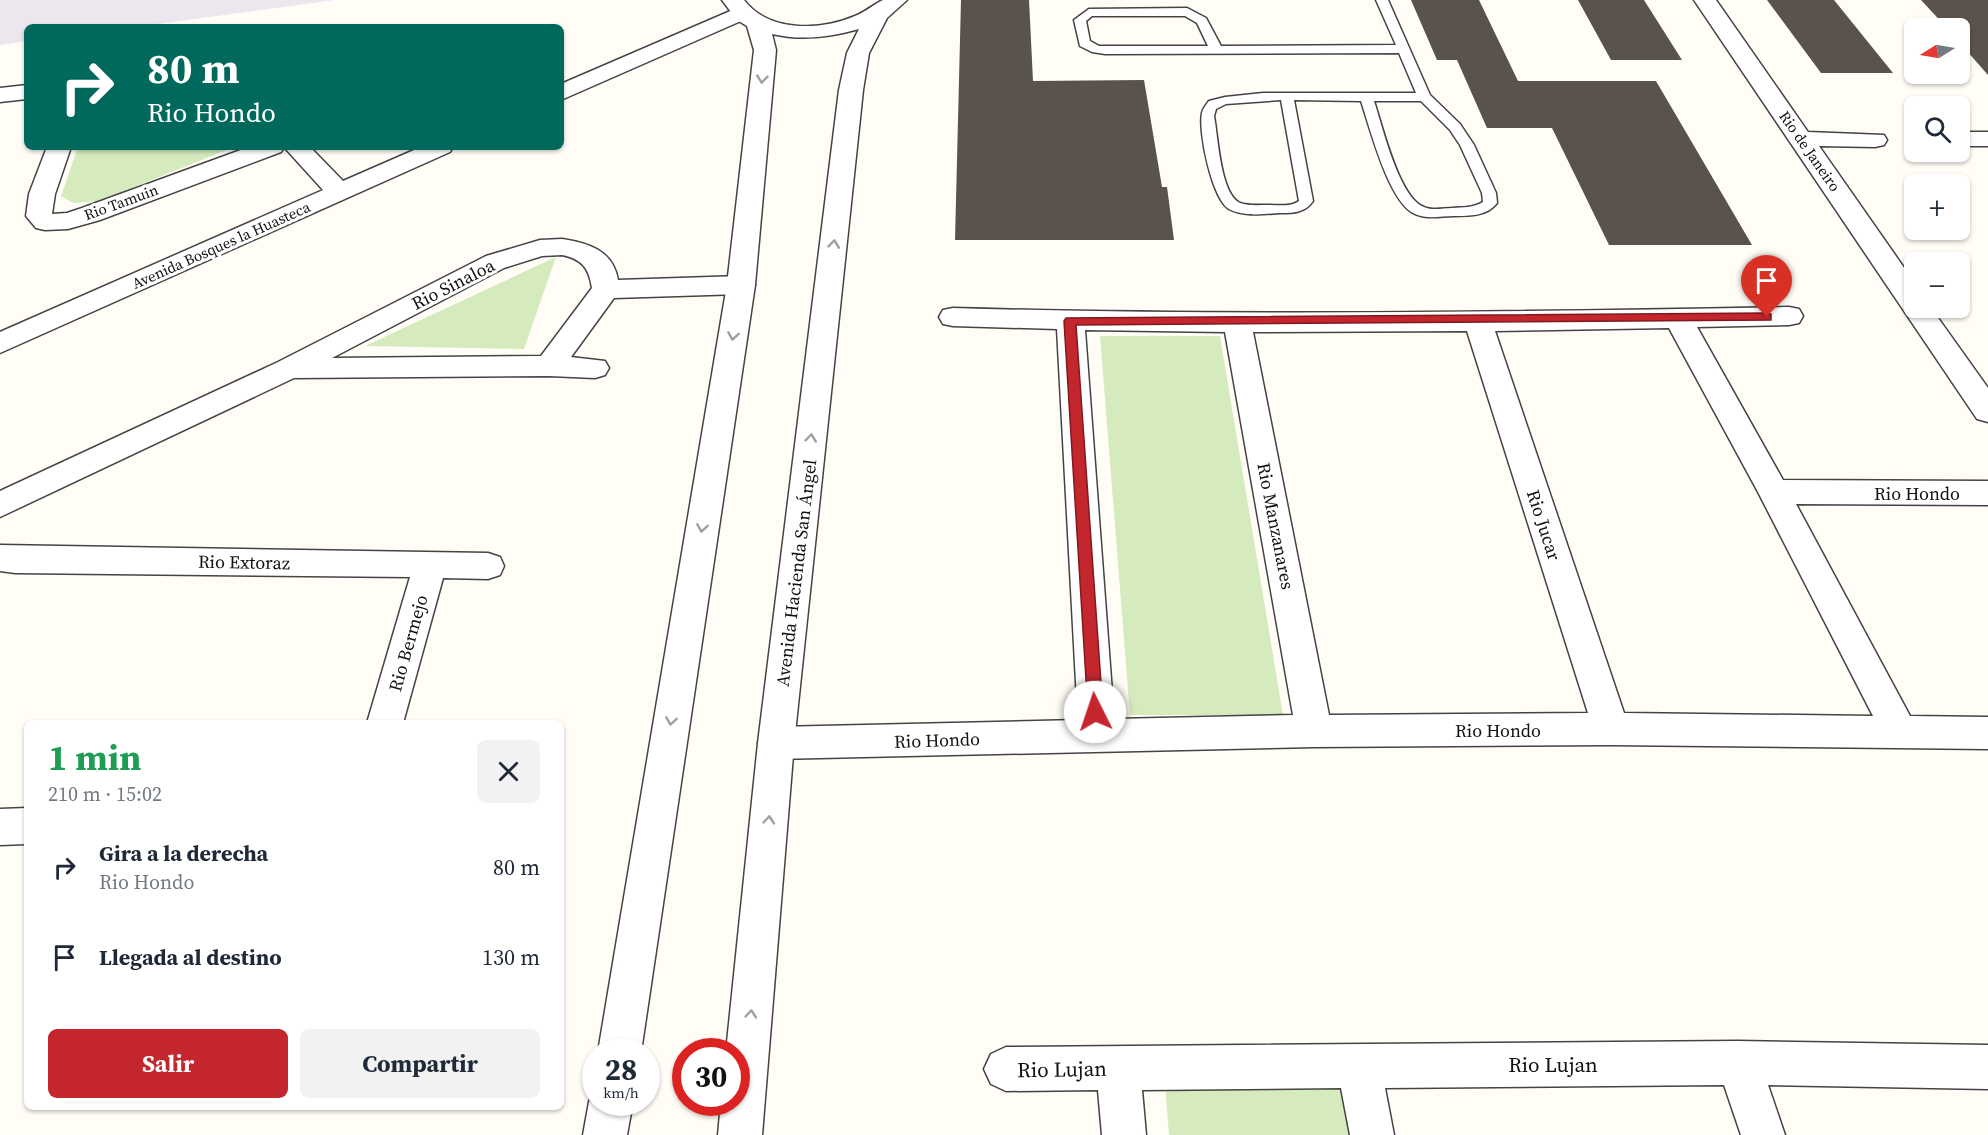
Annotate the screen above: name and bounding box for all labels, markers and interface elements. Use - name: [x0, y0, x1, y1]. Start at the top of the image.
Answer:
- north arrow: [1904, 18, 1970, 84]
- map controls: [1904, 18, 1970, 318]
- text: 80 m: [147, 39, 240, 97]
- icon: right: [48, 48, 126, 126]
- one-way arrow: [756, 75, 769, 84]
- text: Rio Hondo: [147, 94, 276, 131]
- button: search: [1904, 96, 1970, 162]
- street label: Rio de Janeiro: [1774, 106, 1846, 196]
- button: +: [1904, 174, 1970, 240]
- street label: Rio Tamuin: [81, 179, 161, 225]
- street label: Avenida Bosques la Huasteca: [129, 196, 314, 294]
- one-way arrow: [827, 240, 839, 249]
- street label: Rio Sinaloa: [407, 252, 500, 316]
- button: −: [1904, 252, 1970, 318]
- pin: [1741, 255, 1792, 317]
- icon: arrive: [1750, 264, 1783, 297]
- one-way arrow: [727, 331, 739, 340]
- one-way arrow: [805, 434, 817, 443]
- street label: Avenida Hacienda San Ángel: [770, 458, 822, 688]
- street label: Rio Manzanares: [1251, 460, 1301, 592]
- street label: Rio Hondo: [1874, 481, 1960, 506]
- street label: Rio Jucar: [1521, 486, 1567, 564]
- one-way arrow: [696, 523, 709, 533]
- street label: Rio Extoraz: [198, 549, 290, 575]
- street label: Rio Bermejo: [382, 592, 434, 694]
- position arrow: [1063, 680, 1127, 744]
- one-way arrow: [666, 716, 678, 725]
- street label: Rio Hondo: [1455, 718, 1541, 743]
- street label: Rio Hondo: [894, 726, 980, 754]
- text: 1 min: [48, 733, 141, 782]
- button: close: [477, 740, 540, 803]
- text: 210 m · 15:02: [48, 780, 162, 808]
- one-way arrow: [762, 815, 775, 824]
- text: Gira a la derecha: [99, 838, 268, 868]
- icon: right: [48, 851, 81, 884]
- text: 80 m: [493, 852, 540, 882]
- text: Rio Hondo: [99, 868, 194, 896]
- icon: arrive: [48, 941, 81, 974]
- text: Llegada al destino: [99, 942, 282, 972]
- text: 130 m: [482, 942, 540, 972]
- one-way arrow: [744, 1009, 757, 1019]
- button: Salir: [48, 1029, 288, 1098]
- button: Compartir: [300, 1029, 540, 1098]
- speed limit sign: 30: [672, 1038, 750, 1116]
- text: 28: [605, 1049, 637, 1090]
- street label: Rio Lujan: [1508, 1050, 1598, 1079]
- street label: Rio Lujan: [1017, 1054, 1107, 1084]
- text: km/h: [603, 1082, 639, 1103]

